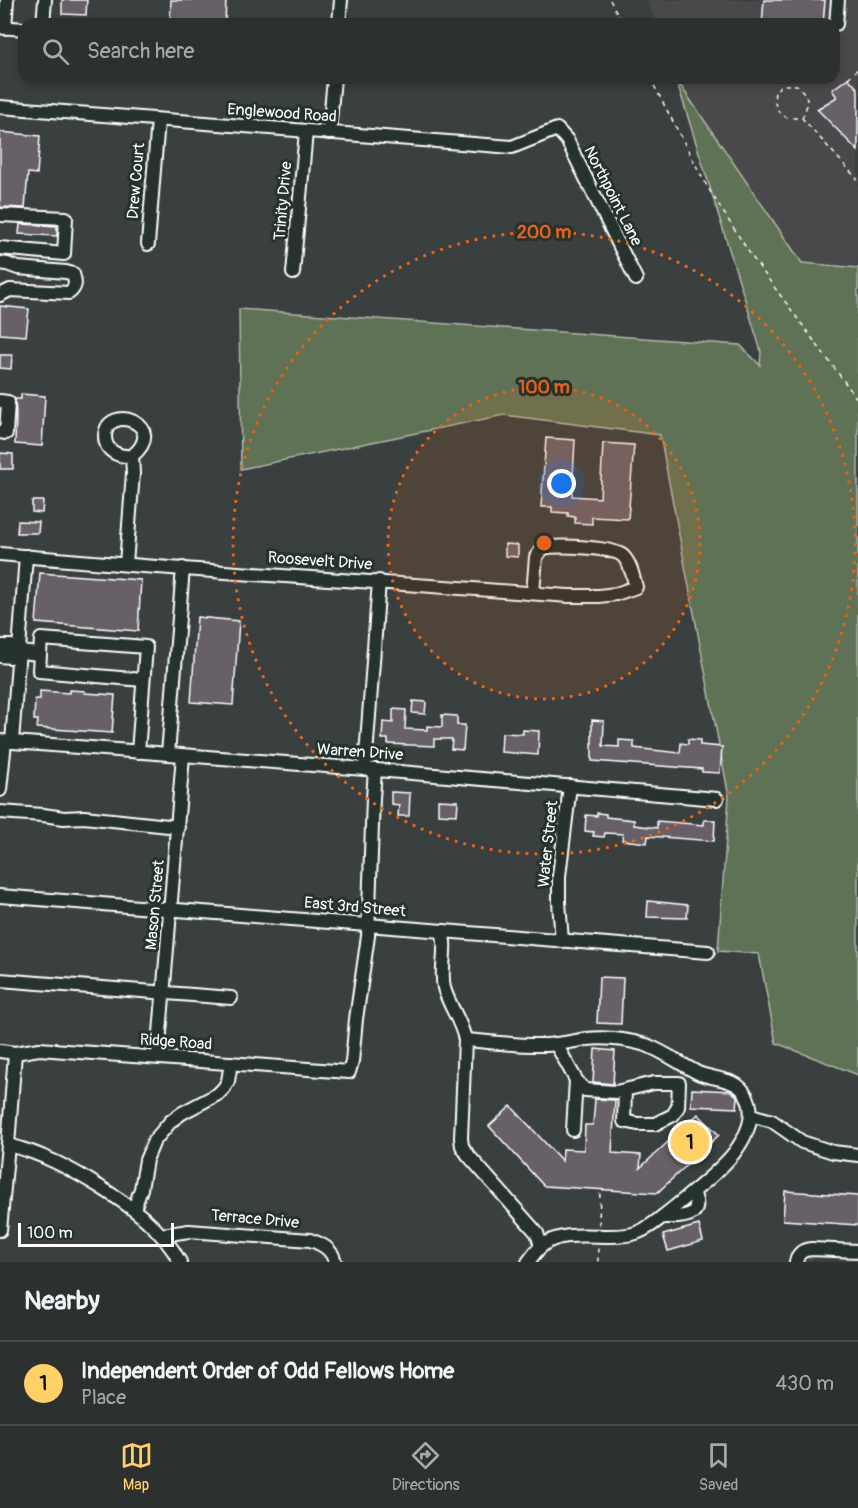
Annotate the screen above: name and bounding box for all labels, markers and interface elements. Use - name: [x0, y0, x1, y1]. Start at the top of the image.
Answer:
- search box: [18, 18, 840, 84]
- icon: search: [39, 35, 72, 68]
- text: Search here: [87, 37, 194, 65]
- street label: Englewood Road: [227, 99, 337, 127]
- street label: Drew Court: [123, 142, 149, 220]
- street label: Northpoint Lane: [579, 143, 647, 249]
- street label: Trinity Drive: [270, 160, 296, 242]
- text: 200 m: [517, 221, 571, 244]
- text: 100 m: [518, 376, 570, 399]
- your location: [547, 469, 576, 498]
- centre of rings: [534, 533, 554, 553]
- street label: Roosevelt Drive: [267, 547, 373, 575]
- street label: Warren Drive: [316, 739, 404, 765]
- street label: Water Street: [533, 799, 563, 889]
- street label: Mason Street: [141, 859, 169, 951]
- street label: East 3rd Street: [303, 893, 407, 921]
- street label: Ridge Road: [139, 1029, 213, 1055]
- pin: 1: [670, 1120, 710, 1164]
- street label: Terrace Drive: [210, 1205, 300, 1233]
- scale bar: [18, 1220, 174, 1248]
- text: 100 m: [27, 1223, 73, 1243]
- text: Nearby: [24, 1285, 100, 1317]
- text: Independent Order of Odd Fellows Home: [81, 1357, 454, 1385]
- text: 1: [40, 1371, 47, 1396]
- text: 430 m: [775, 1371, 834, 1396]
- text: Place: [81, 1385, 126, 1410]
- tab: Map: [120, 1439, 153, 1495]
- tab: Directions: [392, 1439, 460, 1495]
- tab: Saved: [699, 1439, 738, 1495]

